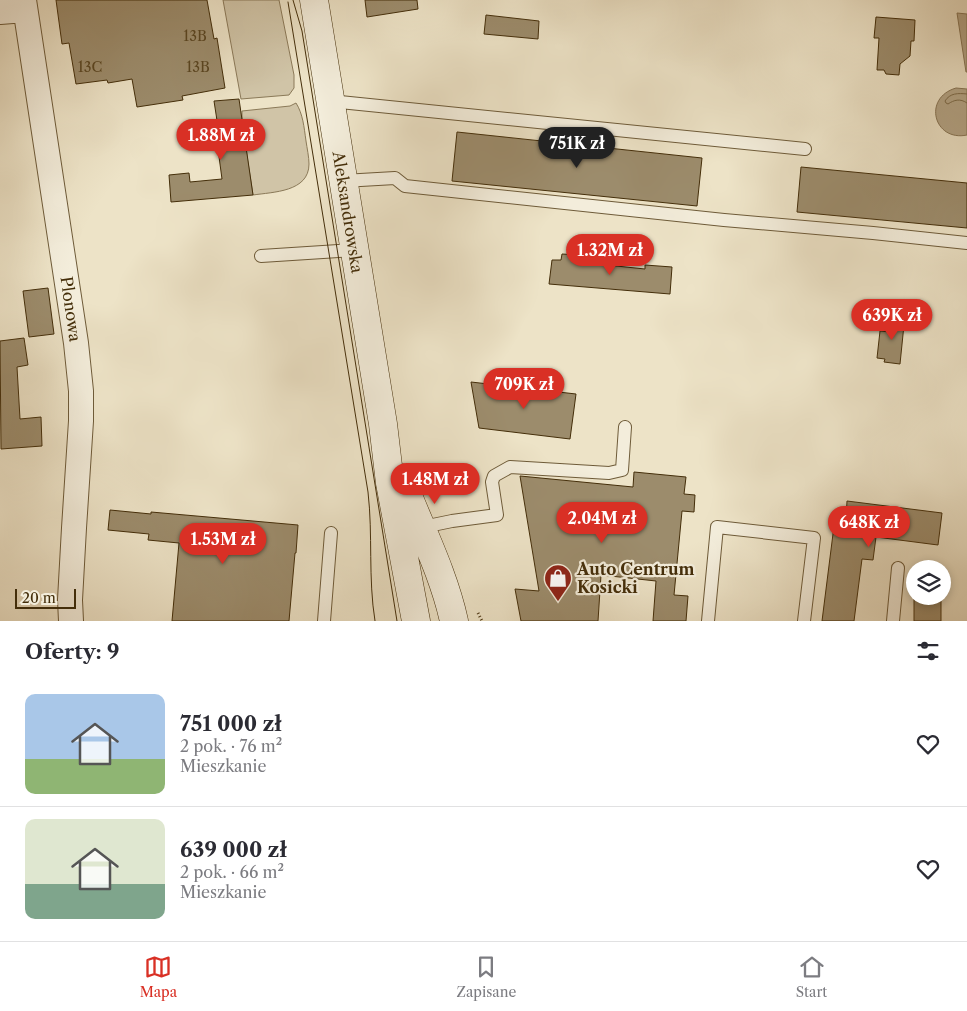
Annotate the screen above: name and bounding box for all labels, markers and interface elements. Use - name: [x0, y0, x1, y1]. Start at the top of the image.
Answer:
- house number: 13B: [183, 27, 207, 45]
- house number: 13C: [78, 58, 102, 76]
- house number: 13B: [186, 58, 210, 76]
- pin: 1.88M zł: [169, 119, 273, 161]
- text: 1.88M zł: [187, 125, 255, 145]
- pin: 751K zł: [531, 126, 623, 169]
- text: 751K zł: [549, 133, 605, 153]
- street label: Aleksandrowska: [328, 149, 368, 275]
- pin: 1.32M zł: [558, 234, 662, 276]
- text: 1.32M zł: [577, 240, 643, 260]
- street label: Plonowa: [57, 275, 86, 343]
- pin: 639K zł: [846, 298, 938, 341]
- text: 639K zł: [862, 305, 922, 325]
- pin: 709K zł: [478, 368, 570, 410]
- text: 709K zł: [494, 374, 554, 394]
- pin: 1.48M zł: [383, 462, 487, 505]
- text: 1.48M zł: [402, 469, 468, 489]
- pin: 2.04M zł: [550, 502, 654, 544]
- pin: 648K zł: [823, 506, 915, 548]
- text: 2.04M zł: [567, 508, 637, 528]
- text: 648K zł: [839, 512, 899, 532]
- pin: 1.53M zł: [171, 522, 275, 565]
- text: 1.53M zł: [190, 529, 256, 549]
- place label: Auto Centrum Kosicki: [576, 559, 695, 597]
- map controls: [906, 560, 951, 605]
- button: layers: [906, 560, 951, 605]
- shop icon: Auto Centrum Kosicki: [543, 563, 573, 602]
- scale bar: [15, 586, 76, 609]
- text: 20 m: [22, 589, 56, 607]
- icon: filters: [914, 637, 942, 665]
- text: Oferty: 9: [25, 639, 120, 664]
- text: 751 000 zł: [180, 711, 282, 736]
- icon: home: [65, 714, 125, 774]
- icon: heart: [914, 730, 942, 758]
- text: 2 pok. · 76 m²: [180, 736, 282, 756]
- text: Mieszkanie: [180, 756, 266, 776]
- text: 639 000 zł: [180, 837, 287, 862]
- icon: home: [65, 839, 125, 899]
- icon: heart: [914, 855, 942, 883]
- text: 2 pok. · 66 m²: [180, 862, 284, 882]
- text: Mieszkanie: [180, 882, 266, 902]
- tab: Mapa: [140, 953, 177, 1001]
- tab: Zapisane: [457, 953, 516, 1001]
- tab: Start: [796, 953, 827, 1001]

